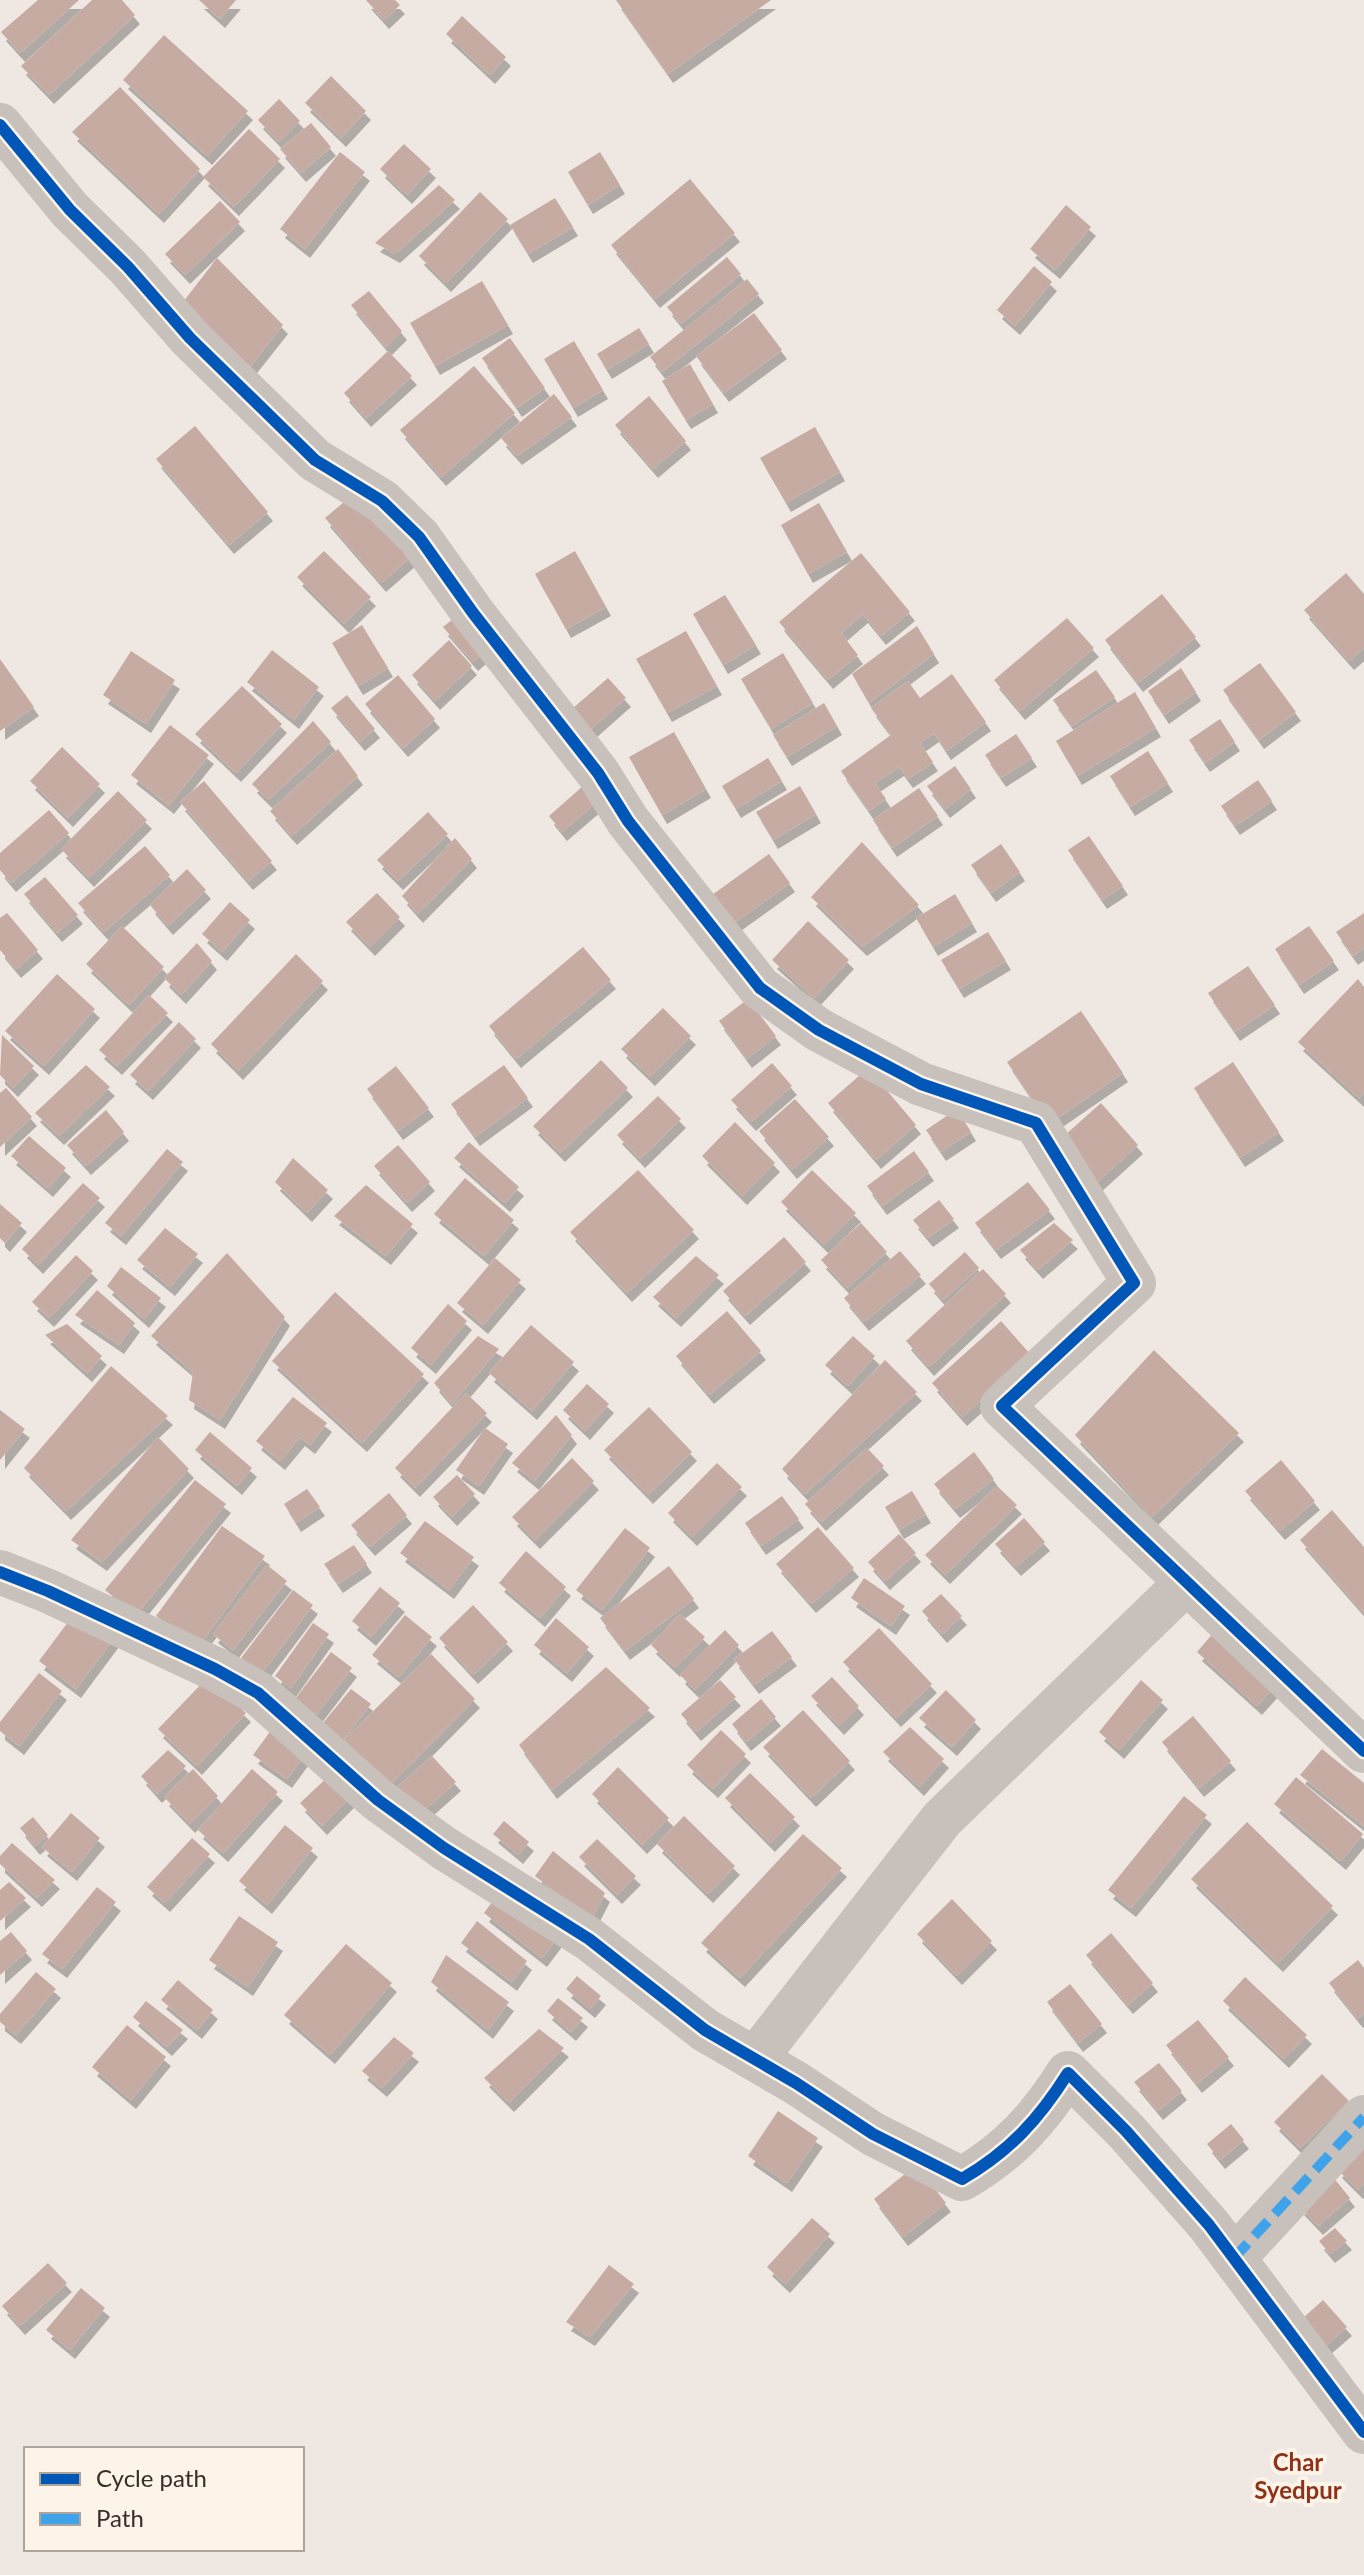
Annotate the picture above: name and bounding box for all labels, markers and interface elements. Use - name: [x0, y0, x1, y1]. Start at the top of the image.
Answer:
- legend: [24, 2447, 304, 2551]
- district label: Char Syedpur: [1254, 2447, 1342, 2504]
- text: Cycle path: [96, 2463, 207, 2492]
- text: Path: [96, 2503, 144, 2532]

